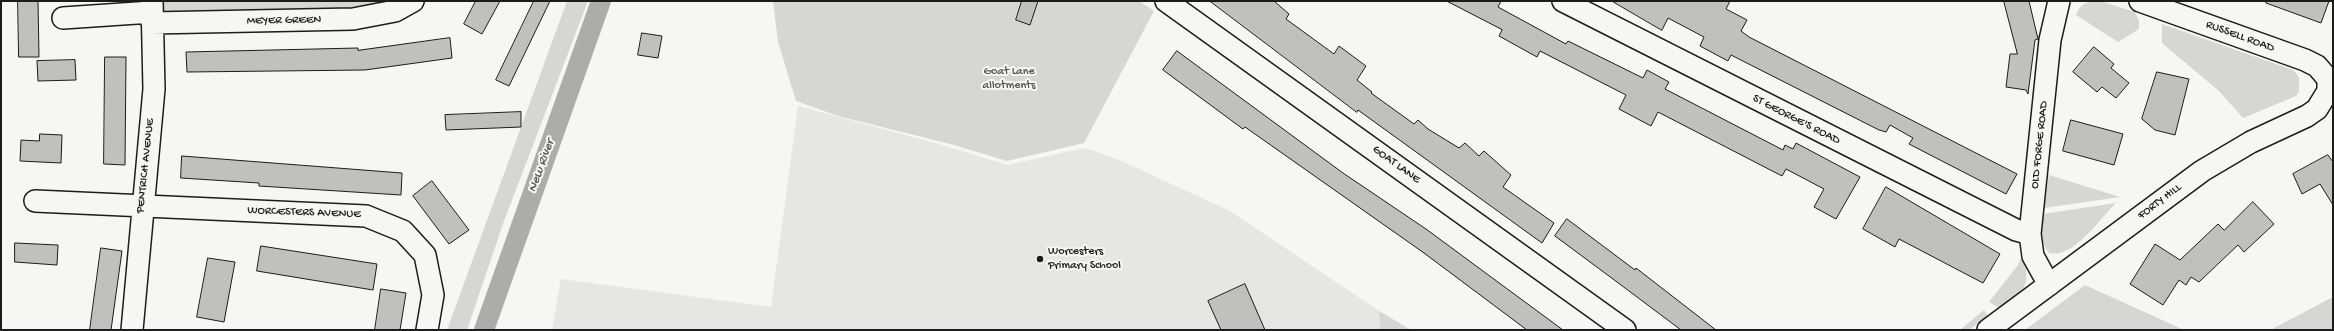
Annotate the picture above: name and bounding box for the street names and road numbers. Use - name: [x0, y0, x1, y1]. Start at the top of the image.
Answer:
- street label: MEYER GREEN: [247, 13, 321, 29]
- street label: RUSSELL ROAD: [2204, 18, 2276, 56]
- street label: ST GEORGE'S ROAD: [1750, 92, 1842, 148]
- street label: OLD FORGE ROAD: [2028, 100, 2052, 190]
- street label: PENTRICH AVENUE: [134, 118, 158, 214]
- street label: GOAT LANE: [1369, 143, 1423, 187]
- street label: FORTY HILL: [2135, 181, 2185, 223]
- street label: WORCESTERS AVENUE: [247, 204, 361, 222]

